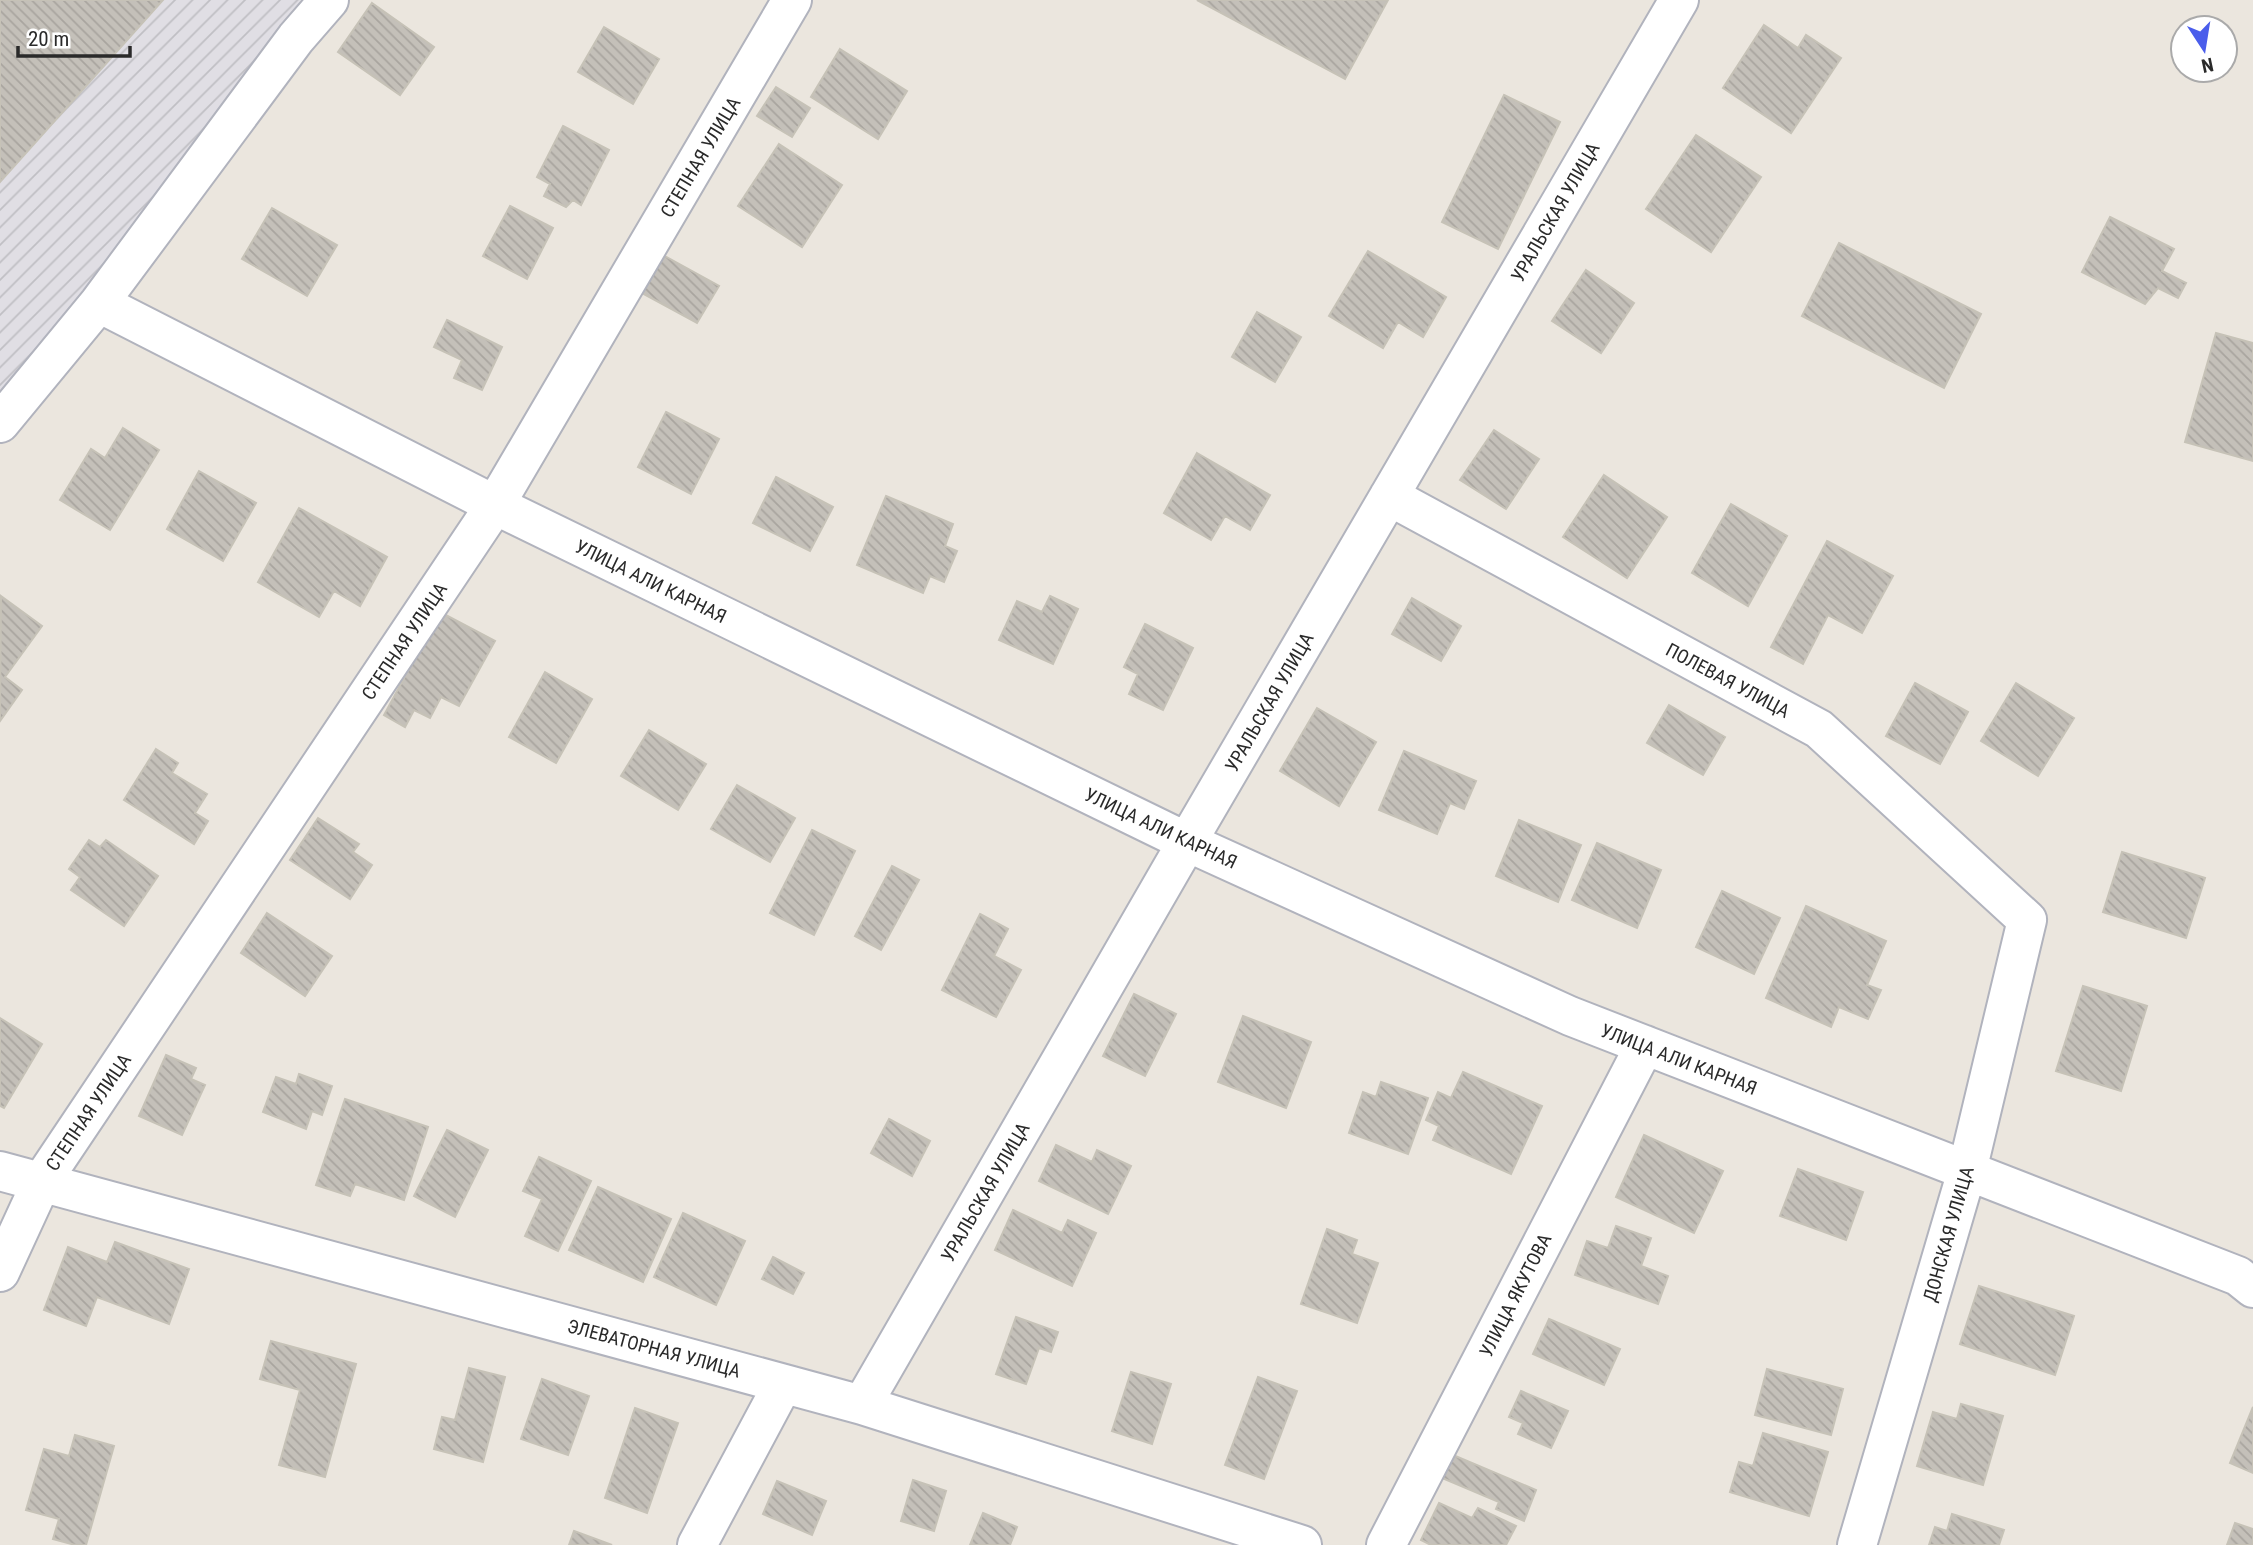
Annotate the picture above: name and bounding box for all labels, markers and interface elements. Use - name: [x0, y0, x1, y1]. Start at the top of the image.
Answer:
- scale bar: [18, 14, 130, 58]
- north arrow: [2169, 14, 2239, 84]
- text: 20 m: [28, 27, 69, 51]
- text: N: [2199, 53, 2216, 78]
- street label: СТЕПНАЯ УЛИЦА: [655, 93, 745, 222]
- street label: УРАЛЬСКАЯ УЛИЦА: [1506, 138, 1605, 286]
- street label: УЛИЦА АЛИ КАРНАЯ: [571, 535, 730, 628]
- street label: СТЕПНАЯ УЛИЦА: [357, 578, 452, 704]
- street label: УРАЛЬСКАЯ УЛИЦА: [1220, 628, 1319, 776]
- street label: ПОЛЕВАЯ УЛИЦА: [1662, 638, 1794, 723]
- street label: УЛИЦА АЛИ КАРНАЯ: [1081, 783, 1241, 874]
- street label: УЛИЦА АЛИ КАРНАЯ: [1597, 1019, 1760, 1100]
- street label: СТЕПНАЯ УЛИЦА: [41, 1049, 136, 1175]
- street label: УРАЛЬСКАЯ УЛИЦА: [936, 1118, 1035, 1266]
- street label: ДОНСКАЯ УЛИЦА: [1918, 1164, 1979, 1304]
- street label: УЛИЦА ЯКУТОВА: [1474, 1230, 1556, 1361]
- street label: ЭЛЕВАТОРНАЯ УЛИЦА: [565, 1314, 743, 1383]

